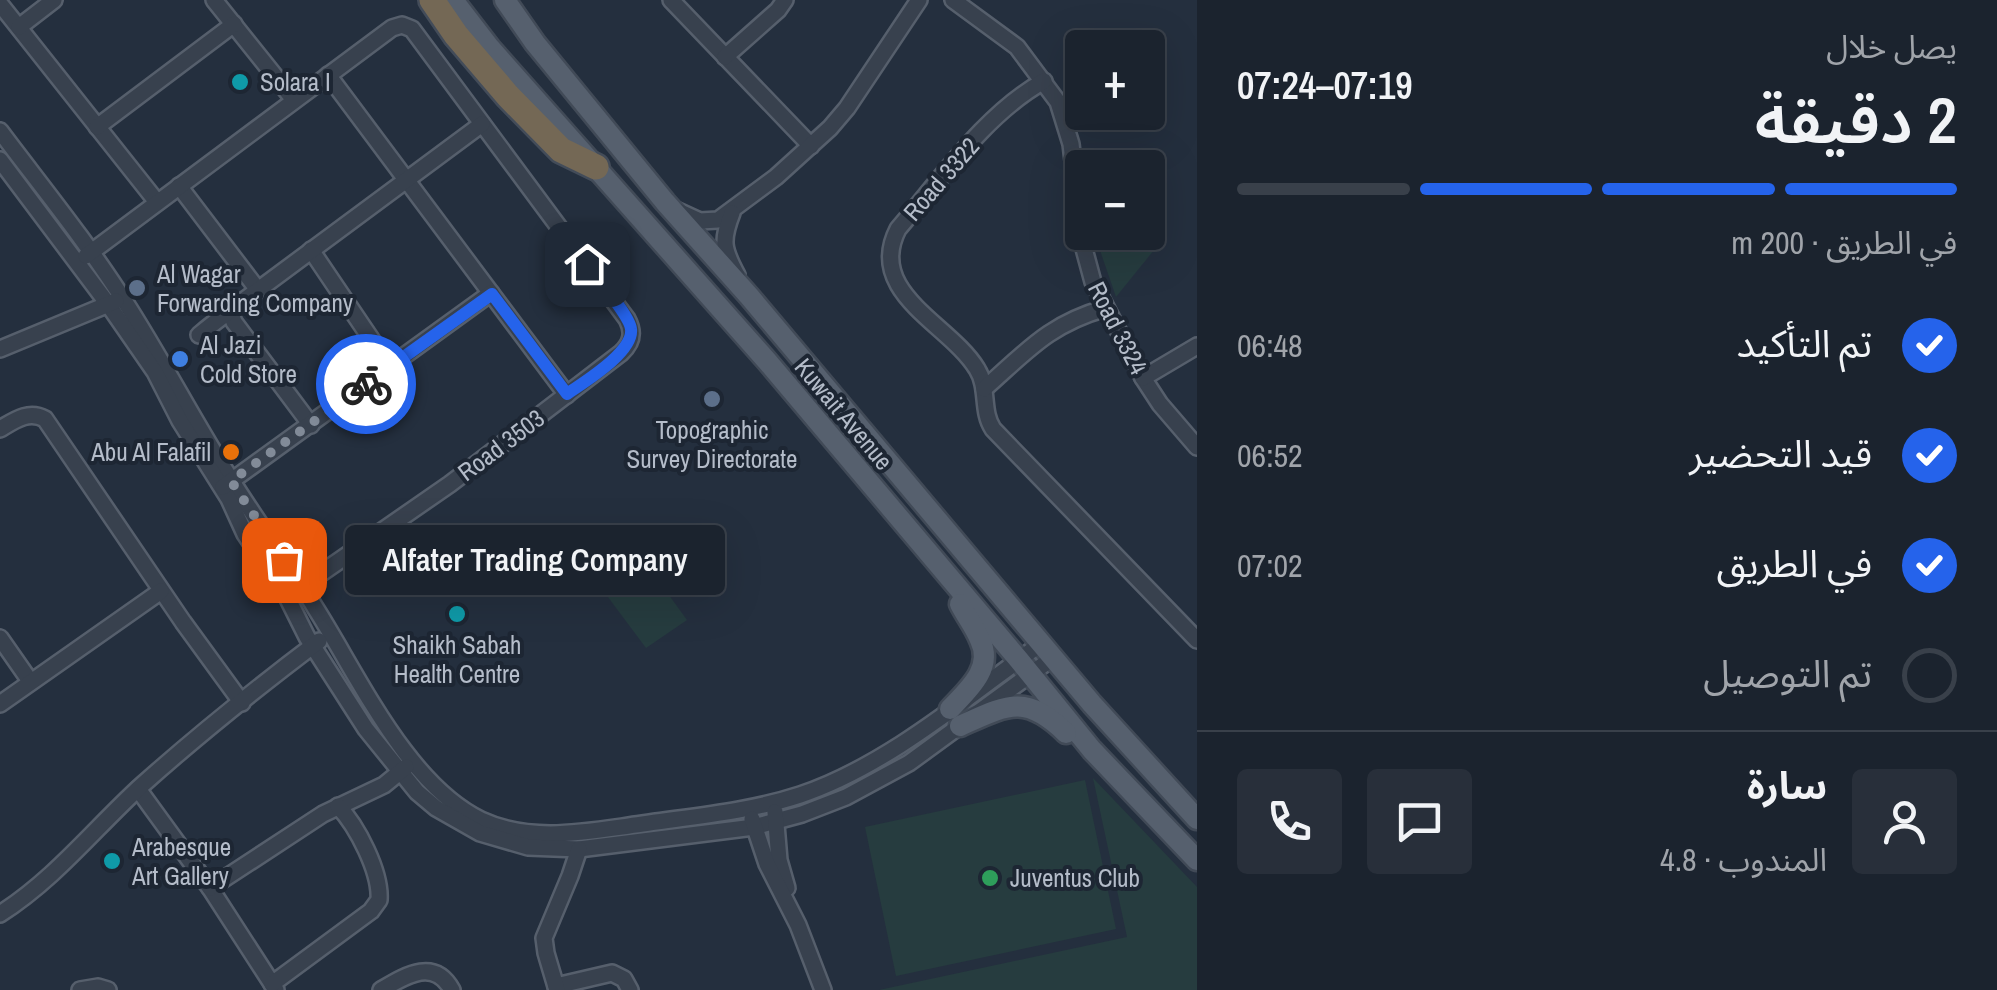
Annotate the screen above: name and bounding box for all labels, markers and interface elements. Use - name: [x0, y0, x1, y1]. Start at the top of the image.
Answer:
- text: يصل خلال: [1826, 25, 1957, 68]
- map controls: [1065, 30, 1165, 250]
- button: +: [1065, 30, 1165, 130]
- text: 07:19–07:24: [1237, 60, 1413, 111]
- place label: Solara I: [260, 65, 331, 99]
- marker: Solara I: [229, 71, 251, 93]
- text: 2 دقيقة: [1755, 76, 1957, 163]
- street label: Road 3322: [895, 130, 987, 228]
- button: −: [1065, 150, 1165, 250]
- text: في الطريق · 200 m: [1731, 221, 1957, 264]
- pin: [545, 222, 630, 307]
- icon: home: [560, 237, 615, 292]
- place label: Al Wagar Forwarding Company: [156, 257, 354, 320]
- street label: Road 3324: [1080, 276, 1156, 380]
- marker: Al Wagar Forwarding Company: [126, 277, 148, 299]
- text: تم التأكيد: [1736, 318, 1872, 369]
- icon: check: [1902, 318, 1957, 373]
- text: 06:48: [1237, 324, 1303, 367]
- place label: Al Jazi Cold Store: [199, 328, 297, 391]
- courier: [316, 334, 416, 434]
- marker: Al Jazi Cold Store: [169, 348, 191, 370]
- street label: Kuwait Avenue: [787, 351, 901, 477]
- icon: bike: [339, 357, 394, 412]
- marker: Topographic Survey Directorate: [701, 388, 723, 410]
- street label: Road 3503: [451, 401, 551, 489]
- place label: Topographic Survey Directorate: [627, 413, 797, 476]
- text: قيد التحضير: [1689, 428, 1872, 479]
- icon: check: [1902, 428, 1957, 483]
- text: 06:52: [1237, 434, 1303, 477]
- place label: Abu Al Falafil: [90, 435, 211, 469]
- marker: Abu Al Falafil: [220, 441, 242, 463]
- pin: [242, 518, 327, 603]
- callout: Alfater Trading Company: [344, 525, 724, 595]
- icon: bag: [257, 533, 312, 588]
- text: Alfater Trading Company: [382, 538, 688, 581]
- text: في الطريق: [1717, 538, 1872, 589]
- icon: check: [1902, 538, 1957, 593]
- text: 07:02: [1237, 544, 1303, 587]
- marker: Shaikh Sabah Health Centre: [446, 603, 468, 625]
- place label: Shaikh Sabah Health Centre: [393, 628, 521, 691]
- text: تم التوصيل: [1703, 648, 1872, 699]
- text: سارة: [1747, 760, 1827, 811]
- button: phone: [1237, 769, 1342, 874]
- button: chat: [1367, 769, 1472, 874]
- button: person: [1852, 769, 1957, 874]
- place label: Arabesque Art Gallery: [131, 830, 231, 893]
- text: المندوب · 4.8: [1660, 838, 1827, 881]
- marker: Arabesque Art Gallery: [101, 850, 123, 872]
- place label: Juventus Club: [1010, 861, 1140, 895]
- marker: Juventus Club: [979, 867, 1001, 889]

